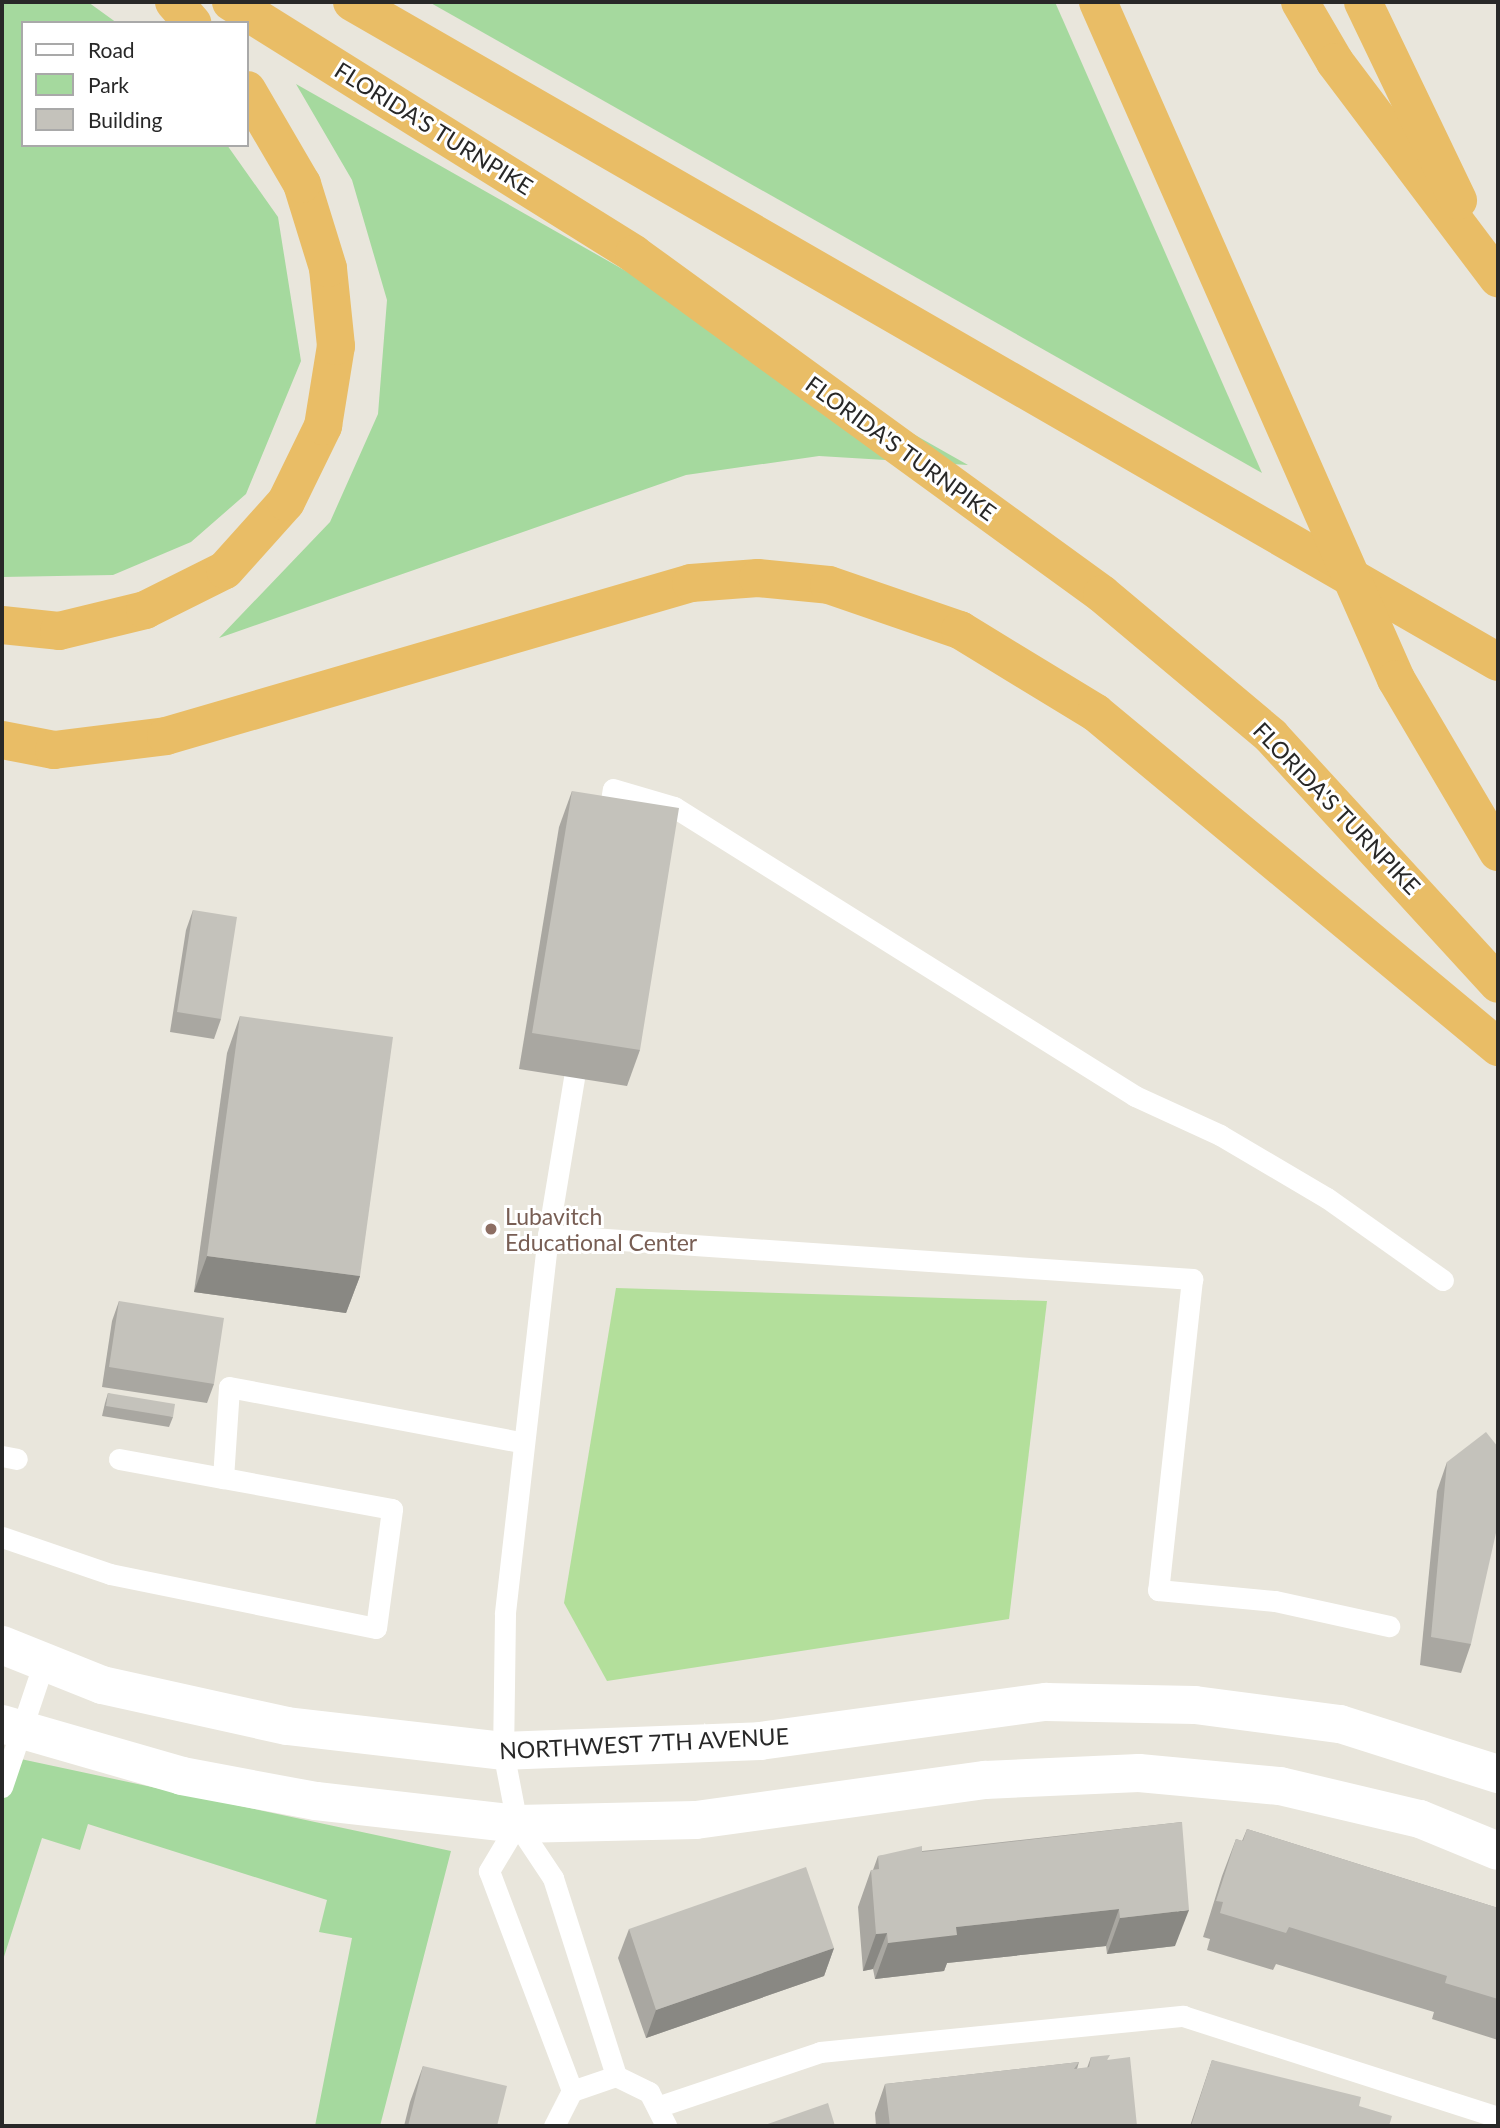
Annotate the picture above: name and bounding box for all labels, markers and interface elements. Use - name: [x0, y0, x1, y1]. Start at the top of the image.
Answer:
- legend: [21, 21, 248, 147]
- text: Road: [88, 37, 135, 62]
- street label: FLORIDA'S TURNPIKE: [330, 56, 538, 200]
- text: Park: [88, 72, 129, 97]
- text: Building: [88, 107, 163, 132]
- street label: FLORIDA'S TURNPIKE: [800, 370, 1002, 526]
- street label: FLORIDA'S TURNPIKE: [1248, 716, 1426, 900]
- place label: Lubavitch Educational Center: [505, 1202, 697, 1256]
- marker: Lubavitch Educational Center: [483, 1221, 499, 1237]
- street label: NORTHWEST 7TH AVENUE: [498, 1722, 790, 1764]

